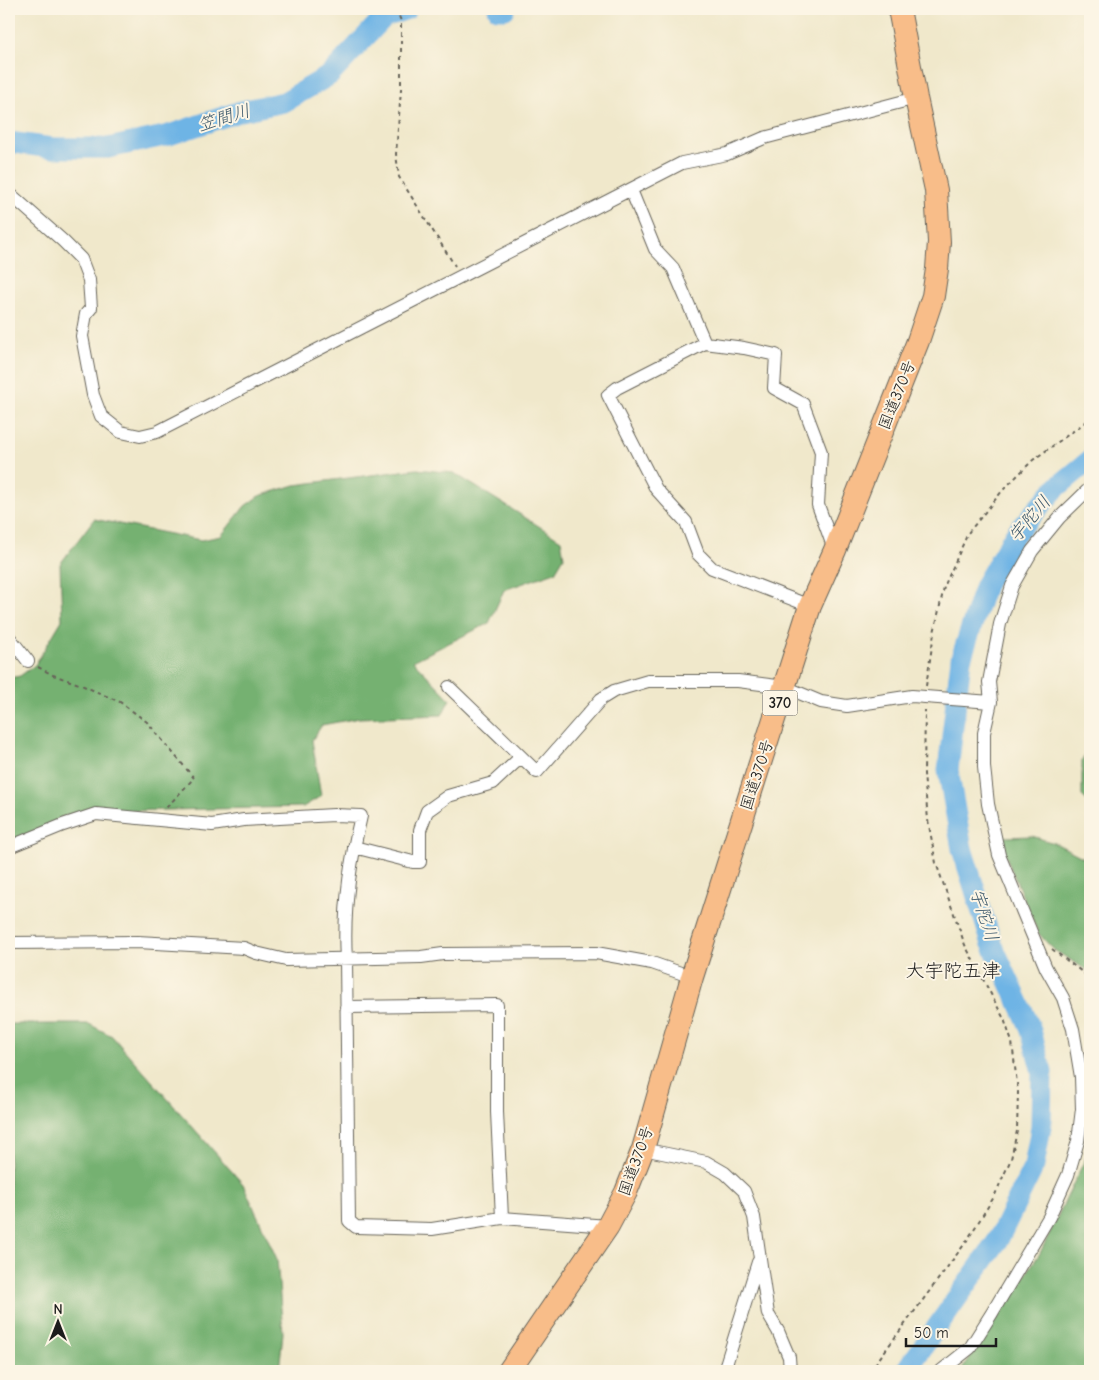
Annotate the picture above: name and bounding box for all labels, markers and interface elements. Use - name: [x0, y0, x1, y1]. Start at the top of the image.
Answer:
- water label: 笠間川: [195, 100, 253, 136]
- street label: 国道370号: [875, 358, 919, 432]
- water label: 宇陀川: [1005, 492, 1055, 546]
- road number: 370: [762, 690, 798, 716]
- street label: 国道370号: [737, 737, 777, 813]
- water label: 宇陀川: [966, 886, 1002, 944]
- district label: 大宇陀五津: [905, 960, 1001, 982]
- street label: 国道370号: [615, 1123, 657, 1199]
- north arrow: [32, 1298, 82, 1348]
- text: N: [53, 1301, 63, 1318]
- scale bar: [906, 1315, 996, 1347]
- text: 50 m: [914, 1324, 949, 1342]

